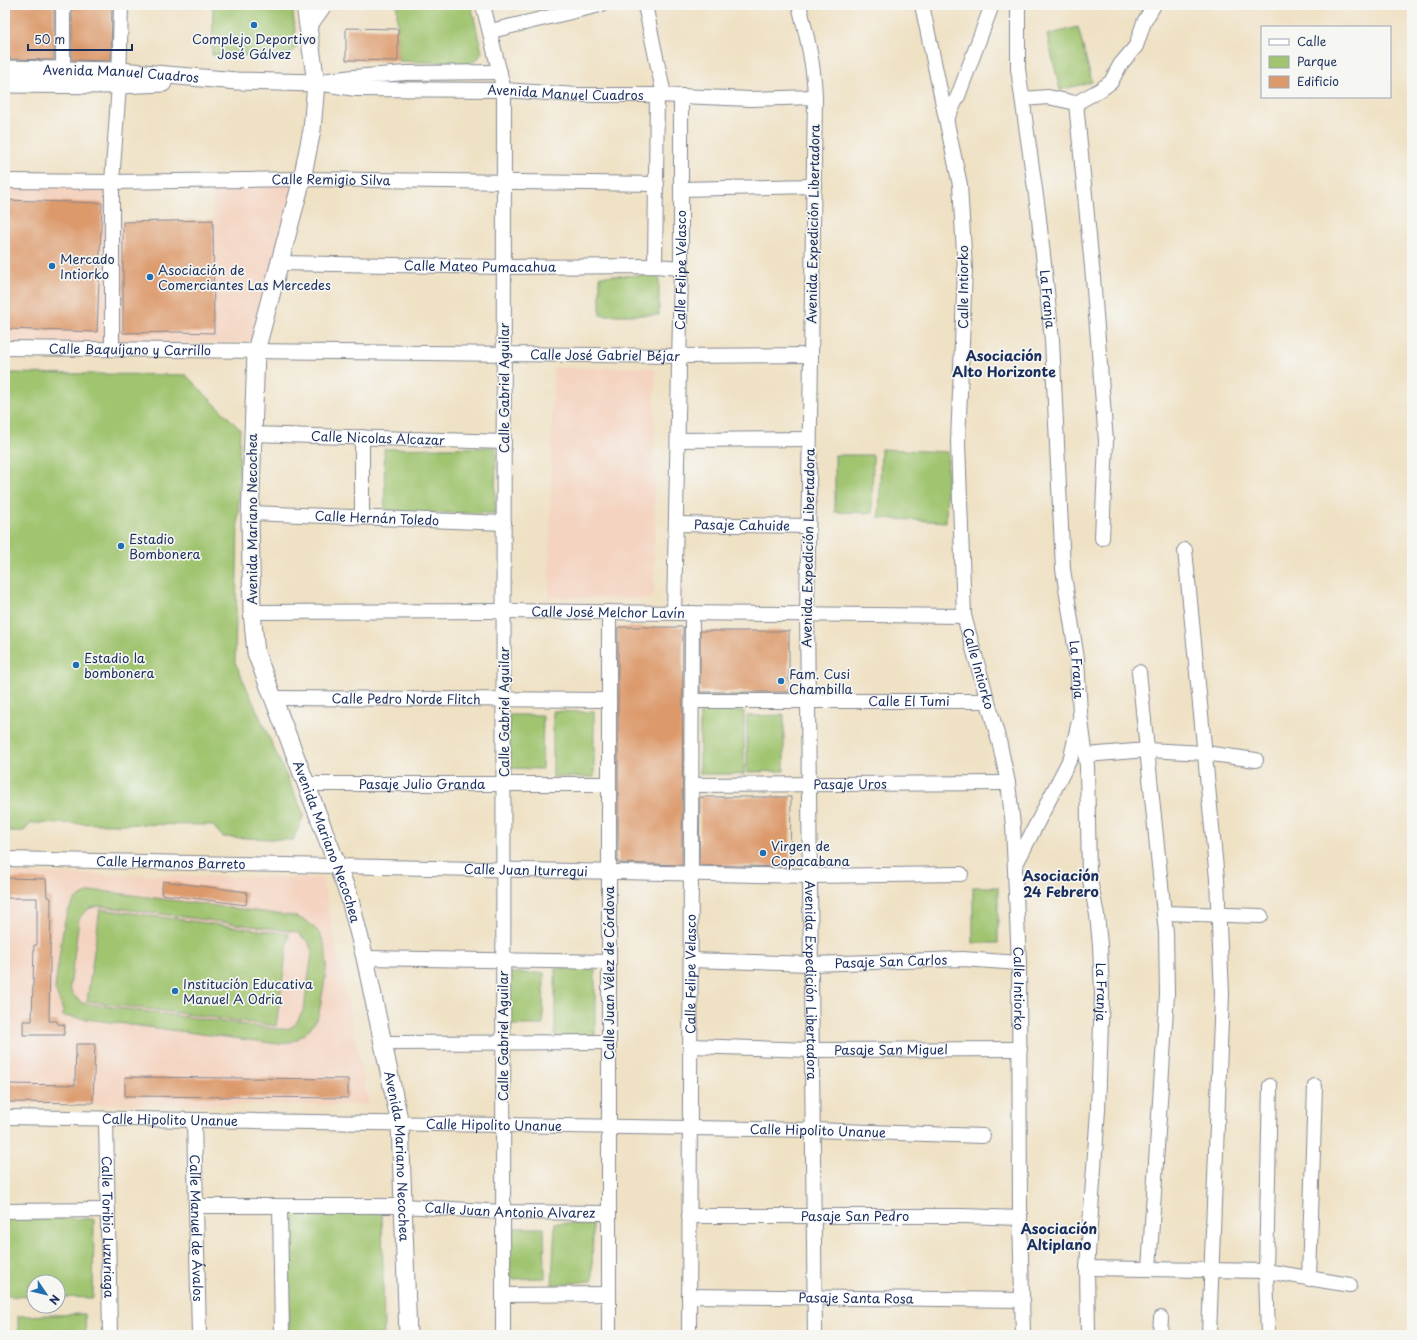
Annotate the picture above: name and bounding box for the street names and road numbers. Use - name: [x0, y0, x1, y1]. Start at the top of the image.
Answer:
- street label: Avenida Manuel Cuadros: [43, 60, 200, 87]
- street label: Avenida Manuel Cuadros: [487, 80, 644, 104]
- street label: Avenida Expedición Libertadora: [801, 124, 824, 324]
- street label: Calle Remigio Silva: [271, 169, 391, 189]
- street label: Calle Felipe Velasco: [670, 210, 690, 330]
- street label: Calle Intiorko: [953, 245, 972, 329]
- street label: Calle Mateo Pumacahua: [404, 255, 557, 276]
- street label: La Franja: [1036, 269, 1061, 330]
- street label: Calle Gabriel Aguilar: [494, 323, 513, 453]
- street label: Calle Baquíjano y Carrillo: [49, 339, 211, 359]
- street label: Calle José Gabriel Béjar: [530, 344, 680, 365]
- street label: Calle Nicolas Alcazar: [311, 426, 445, 449]
- street label: Avenida Mariano Necochea: [242, 432, 261, 605]
- street label: Avenida Expedición Libertadora: [796, 448, 819, 648]
- street label: Calle Hernán Toledo: [314, 506, 440, 529]
- street label: Pasaje Cahuide: [694, 514, 790, 535]
- street label: Calle José Melchor Lavín: [531, 601, 685, 622]
- street label: Calle Intiorko: [959, 626, 1000, 711]
- street label: La Franja: [1065, 639, 1089, 700]
- street label: Calle Gabriel Aguilar: [494, 647, 513, 777]
- street label: Calle Pedro Norde Flitch: [331, 688, 481, 708]
- street label: Calle El Tumi: [868, 691, 950, 710]
- street label: Avenida Mariano Necochea: [289, 758, 366, 926]
- street label: Pasaje Julio Granda: [359, 774, 486, 793]
- street label: Pasaje Uros: [813, 774, 887, 793]
- street label: Calle Hermanos Barreto: [96, 851, 246, 873]
- street label: Calle Juan Iturregui: [464, 859, 588, 880]
- street label: Avenida Expedición Libertadora: [801, 880, 822, 1080]
- street label: Calle Juan Vélez de Córdova: [599, 886, 618, 1060]
- street label: Calle Felipe Velasco: [680, 914, 700, 1034]
- street label: Calle Intiorko: [1009, 946, 1029, 1030]
- street label: Pasaje San Carlos: [834, 950, 948, 972]
- street label: La Franja: [1092, 962, 1112, 1023]
- street label: Calle Gabriel Aguilar: [493, 971, 512, 1101]
- street label: Pasaje San Miguel: [834, 1039, 948, 1059]
- street label: Avenida Mariano Necochea: [380, 1069, 414, 1243]
- street label: Calle Hipolito Unanue: [102, 1109, 238, 1130]
- street label: Calle Hipolito Unanue: [426, 1114, 562, 1135]
- street label: Calle Hipolito Unanue: [750, 1119, 886, 1142]
- street label: Calle Manuel de Ávalos: [186, 1154, 208, 1302]
- street label: Calle Toribio Luzuriaga: [98, 1156, 119, 1299]
- street label: Calle Juan Antonio Alvarez: [424, 1197, 595, 1222]
- street label: Pasaje San Pedro: [801, 1206, 909, 1225]
- street label: Pasaje Santa Rosa: [798, 1287, 915, 1308]

